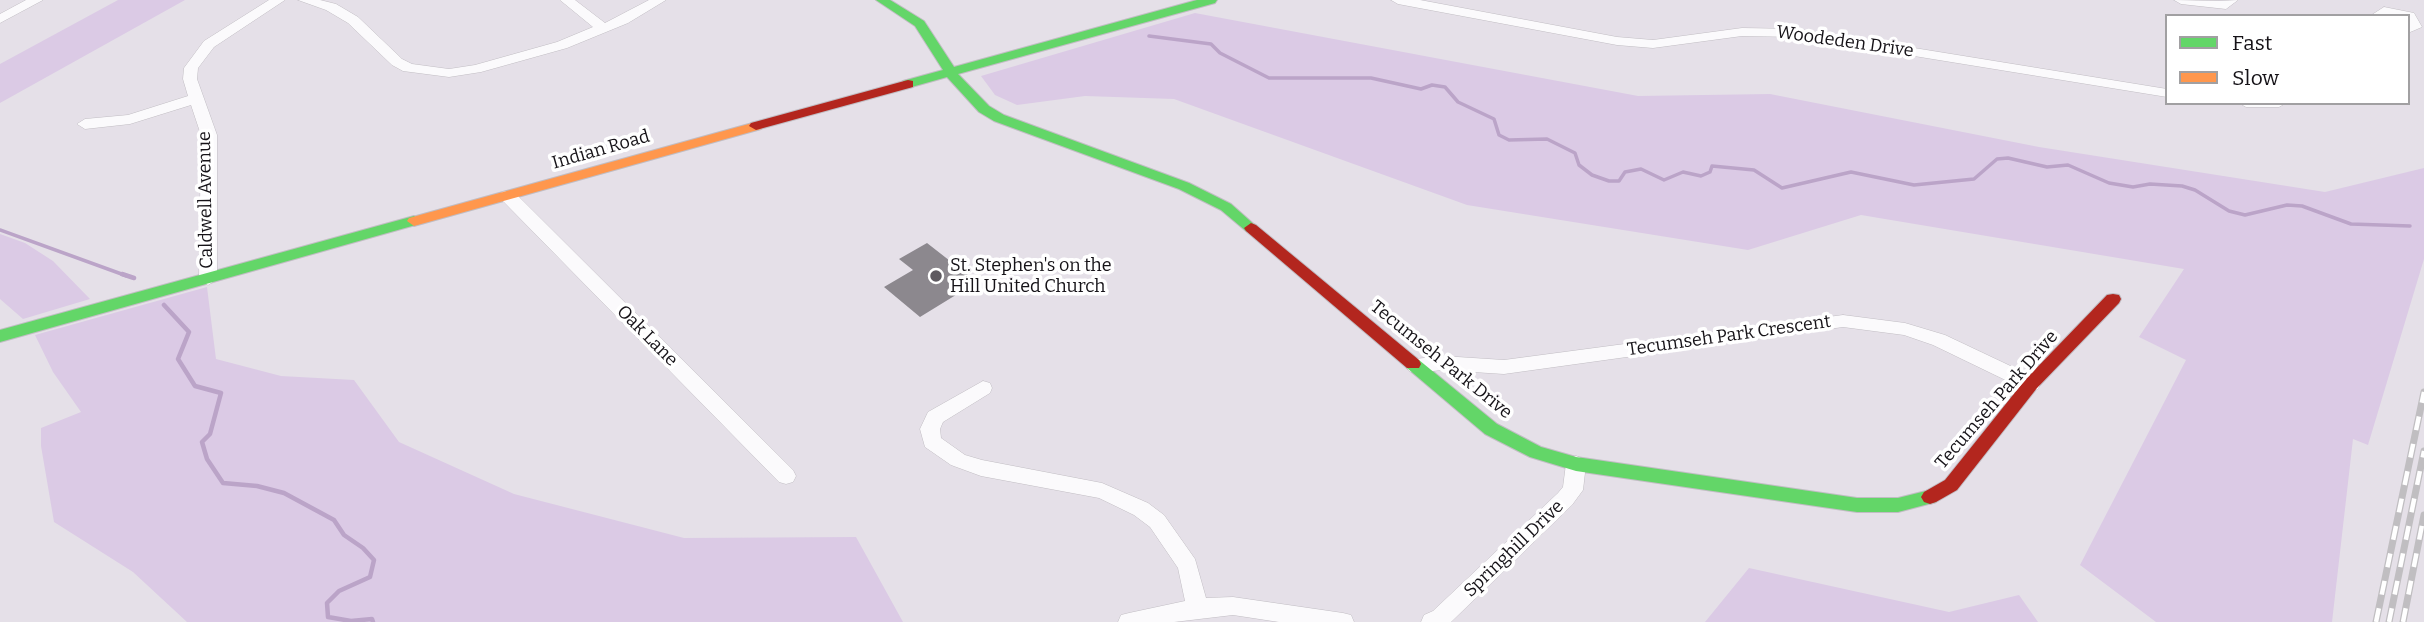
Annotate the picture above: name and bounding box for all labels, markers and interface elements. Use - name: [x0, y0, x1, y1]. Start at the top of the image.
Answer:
- legend: [2165, 14, 2410, 105]
- street label: Woodeden Drive: [1775, 22, 1915, 62]
- text: Fast: [2232, 30, 2272, 56]
- text: Slow: [2232, 65, 2279, 91]
- street label: Indian Road: [550, 126, 652, 174]
- street label: Caldwell Avenue: [194, 131, 218, 269]
- place label: St. Stephen's on the Hill United Church: [950, 255, 1112, 298]
- marker: St. Stephen's on the Hill United Church: [928, 268, 944, 284]
- street label: Tecumseh Park Drive: [1366, 296, 1516, 424]
- street label: Oak Lane: [612, 301, 682, 371]
- street label: Tecumseh Park Crescent: [1626, 311, 1832, 361]
- street label: Tecumseh Park Drive: [1931, 327, 2063, 473]
- street label: Springhill Drive: [1460, 496, 1568, 602]

